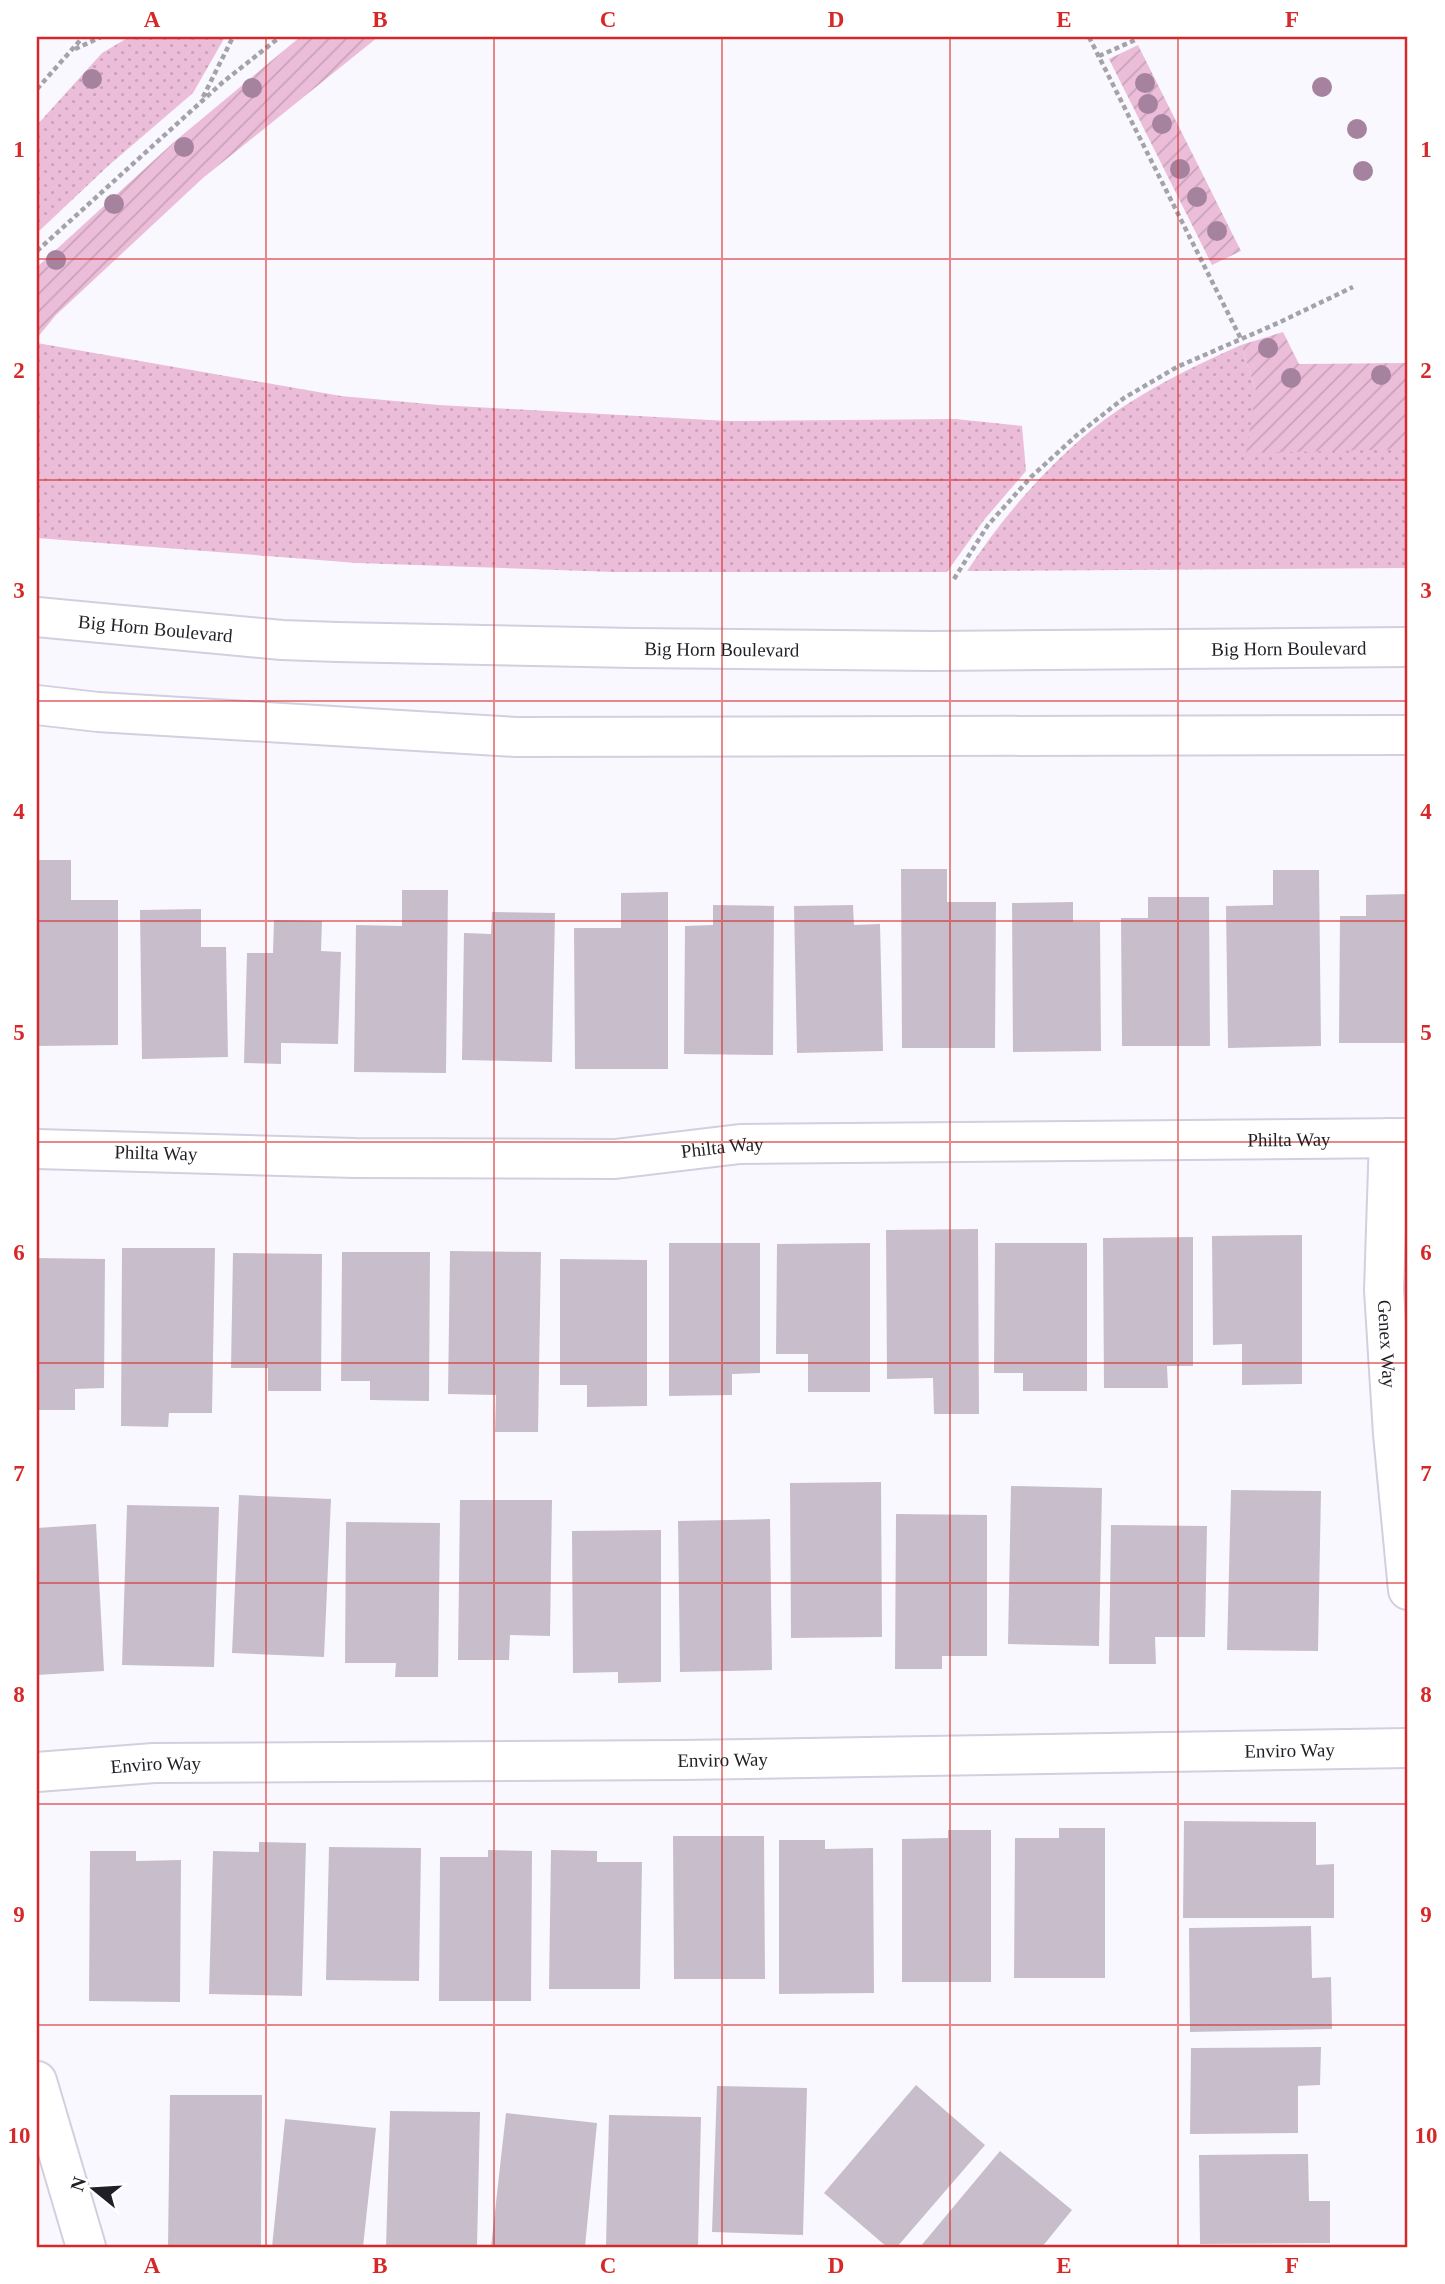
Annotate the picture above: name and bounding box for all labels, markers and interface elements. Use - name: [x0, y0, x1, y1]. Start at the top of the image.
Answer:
- text: A: [144, 7, 161, 32]
- text: B: [372, 7, 388, 32]
- text: C: [600, 7, 616, 32]
- text: D: [828, 7, 844, 32]
- text: E: [1056, 7, 1072, 32]
- text: F: [1285, 7, 1299, 32]
- text: 1: [13, 137, 25, 162]
- text: 1: [1420, 137, 1432, 162]
- text: 2: [13, 358, 25, 383]
- text: 2: [1420, 358, 1432, 383]
- text: 3: [13, 578, 25, 603]
- text: 3: [1420, 578, 1432, 603]
- street label: Big Horn Boulevard: [77, 611, 234, 646]
- street label: Big Horn Boulevard: [1211, 637, 1367, 660]
- street label: Big Horn Boulevard: [644, 638, 800, 661]
- text: 4: [13, 799, 25, 824]
- text: 4: [1420, 799, 1432, 824]
- text: 5: [13, 1020, 25, 1045]
- text: 5: [1420, 1020, 1432, 1045]
- street label: Philta Way: [1247, 1129, 1331, 1150]
- street label: Philta Way: [680, 1133, 764, 1162]
- street label: Philta Way: [114, 1141, 198, 1165]
- text: 6: [13, 1240, 25, 1265]
- text: 6: [1420, 1240, 1432, 1265]
- street label: Genex Way: [1374, 1299, 1400, 1389]
- text: 7: [13, 1461, 25, 1486]
- text: 7: [1420, 1461, 1432, 1486]
- text: 8: [13, 1682, 25, 1707]
- text: 8: [1420, 1682, 1432, 1707]
- street label: Enviro Way: [1244, 1739, 1335, 1762]
- street label: Enviro Way: [677, 1749, 769, 1771]
- street label: Enviro Way: [110, 1753, 201, 1777]
- text: 9: [13, 1902, 25, 1927]
- text: 9: [1420, 1902, 1432, 1927]
- text: 10: [8, 2123, 31, 2148]
- text: 10: [1415, 2123, 1438, 2148]
- north arrow: [60, 2154, 130, 2224]
- text: N: [66, 2174, 90, 2194]
- text: A: [144, 2253, 161, 2278]
- text: B: [372, 2253, 388, 2278]
- text: C: [600, 2253, 616, 2278]
- text: D: [828, 2253, 844, 2278]
- text: E: [1056, 2253, 1072, 2278]
- text: F: [1285, 2253, 1299, 2278]

